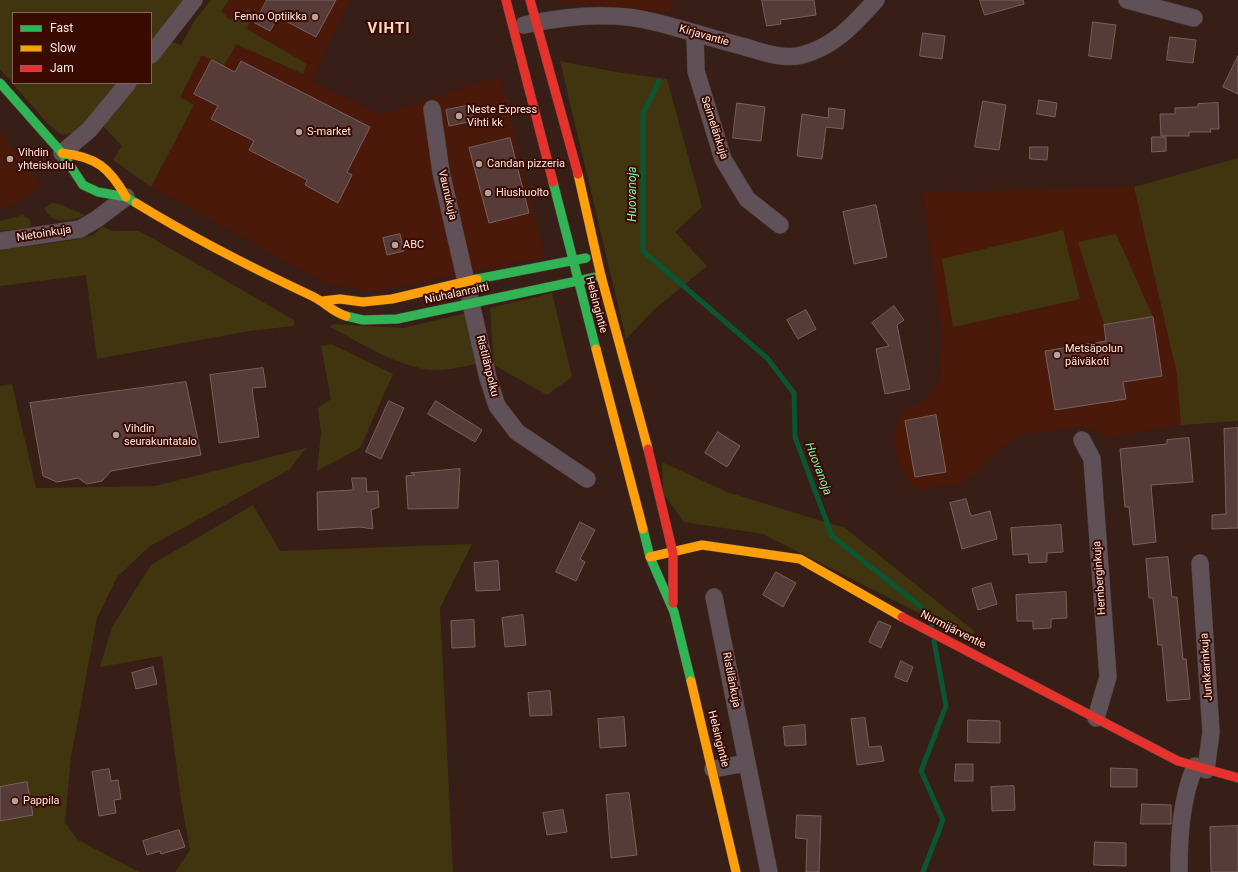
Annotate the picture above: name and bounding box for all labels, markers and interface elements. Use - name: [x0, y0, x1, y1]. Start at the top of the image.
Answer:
- place label: Fenno Optiikka: [234, 10, 307, 24]
- legend: [12, 12, 152, 84]
- marker: Fenno Optiikka: [310, 12, 320, 22]
- district label: VIHTI: [367, 20, 411, 38]
- text: Fast: [50, 21, 73, 35]
- street label: Kirjavantie: [678, 23, 730, 49]
- text: Slow: [50, 41, 76, 55]
- text: Jam: [50, 61, 74, 75]
- street label: Seimelänkuja: [698, 95, 730, 161]
- place label: Neste Express Vihti kk: [467, 103, 537, 129]
- marker: Neste Express Vihti kk: [454, 111, 464, 121]
- place label: S-market: [307, 125, 351, 139]
- marker: S-market: [294, 127, 304, 137]
- place label: Vihdin yhteiskoulu: [18, 146, 74, 172]
- marker: Vihdin yhteiskoulu: [5, 154, 15, 164]
- place label: Candan pizzeria: [487, 157, 565, 171]
- marker: Candan pizzeria: [474, 159, 484, 169]
- water label: Huovanoja: [626, 166, 640, 222]
- street label: Vaunukuja: [435, 169, 459, 221]
- place label: Hiushuolto: [496, 186, 549, 200]
- marker: Hiushuolto: [483, 188, 493, 198]
- street label: Nietoinkuja: [16, 223, 72, 245]
- place label: ABC: [403, 238, 424, 252]
- marker: ABC: [390, 240, 400, 250]
- street label: Helsingintie: [582, 275, 610, 335]
- street label: Niuhalanraitti: [424, 281, 490, 307]
- street label: Ristilänpolku: [473, 334, 501, 398]
- place label: Metsäpolun päiväkoti: [1065, 342, 1123, 368]
- marker: Metsäpolun päiväkoti: [1052, 350, 1062, 360]
- place label: Vihdin seurakuntatalo: [124, 422, 197, 448]
- marker: Vihdin seurakuntatalo: [111, 430, 121, 440]
- water label: Huovanoja: [801, 441, 835, 497]
- street label: Hernberginkuja: [1091, 540, 1109, 616]
- street label: Nurmijärventie: [918, 608, 988, 652]
- street label: Junkkarinkuja: [1198, 633, 1216, 701]
- street label: Ristilänkuja: [719, 651, 743, 709]
- street label: Helsingintie: [705, 709, 731, 769]
- place label: Pappila: [23, 794, 60, 808]
- marker: Pappila: [10, 796, 20, 806]

